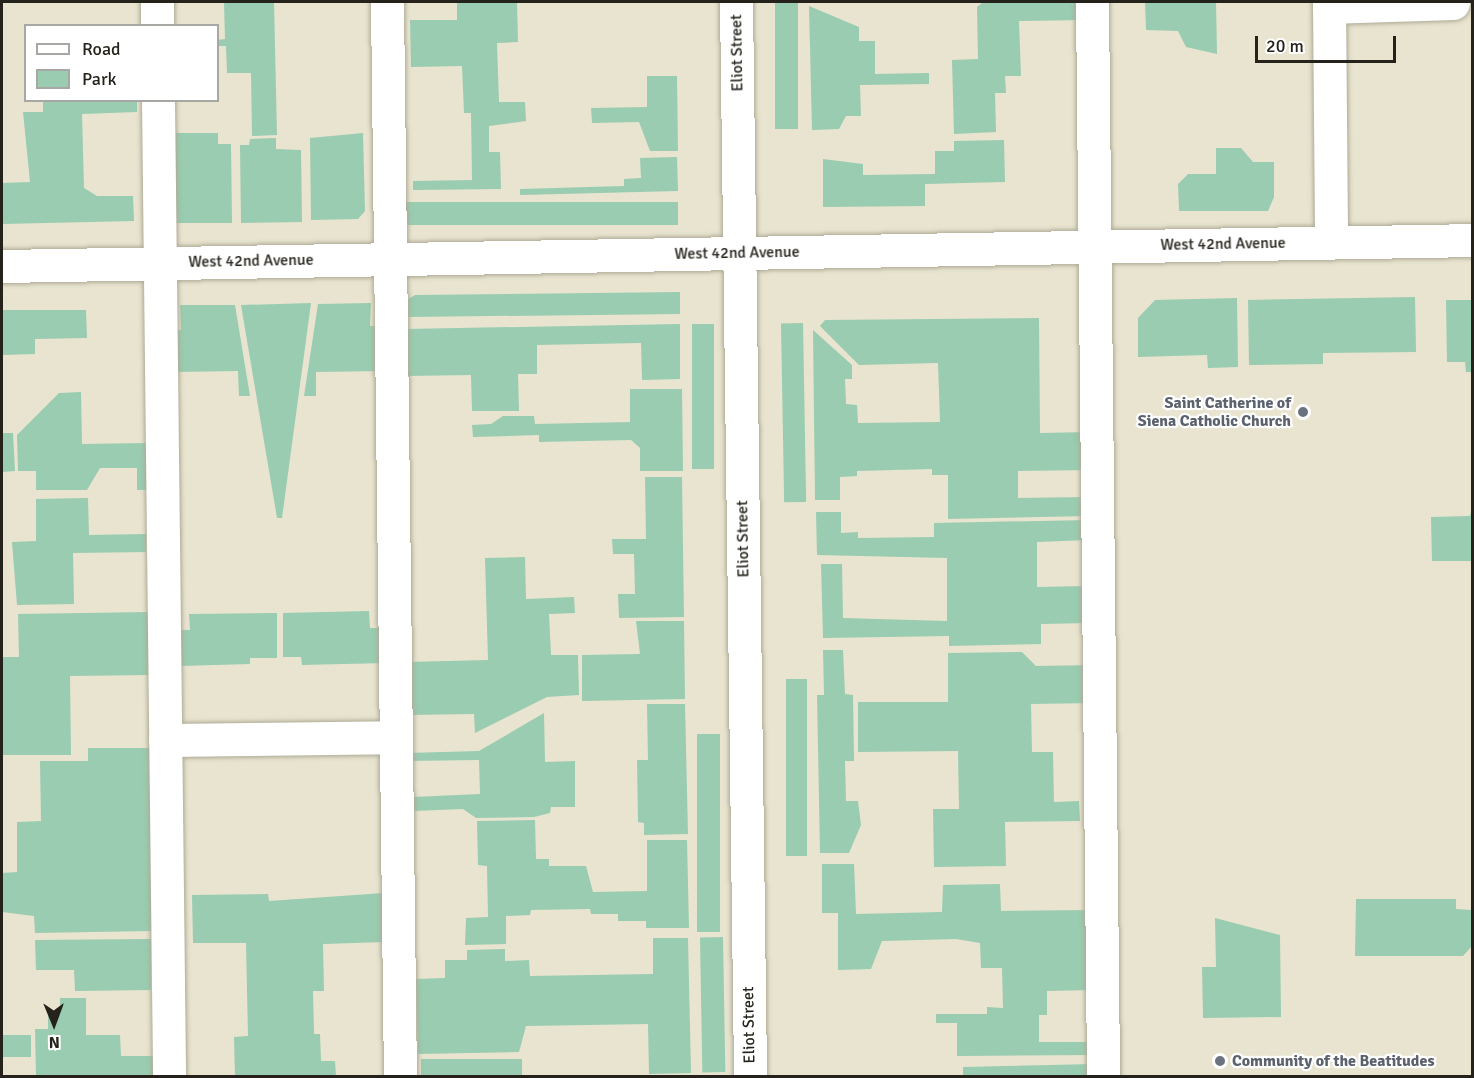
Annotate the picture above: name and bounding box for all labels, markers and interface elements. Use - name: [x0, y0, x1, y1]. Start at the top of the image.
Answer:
- street label: Eliot Street: [727, 14, 747, 92]
- legend: [24, 24, 219, 102]
- scale bar: [1258, 24, 1399, 62]
- text: 20 m: [1266, 35, 1304, 57]
- text: Road: [82, 38, 121, 60]
- text: Park: [82, 68, 117, 90]
- street label: West 42nd Avenue: [1160, 233, 1286, 255]
- street label: West 42nd Avenue: [674, 242, 800, 264]
- street label: West 42nd Avenue: [188, 250, 314, 272]
- place label: Saint Catherine of Siena Catholic Church: [1138, 393, 1291, 431]
- marker: Saint Catherine of Siena Catholic Church: [1296, 405, 1310, 419]
- street label: Eliot Street: [733, 500, 753, 578]
- street label: Eliot Street: [739, 986, 759, 1064]
- north arrow: [24, 994, 84, 1054]
- text: N: [49, 1032, 60, 1052]
- place label: Community of the Beatitudes: [1232, 1051, 1435, 1071]
- marker: Community of the Beatitudes: [1213, 1054, 1227, 1068]

